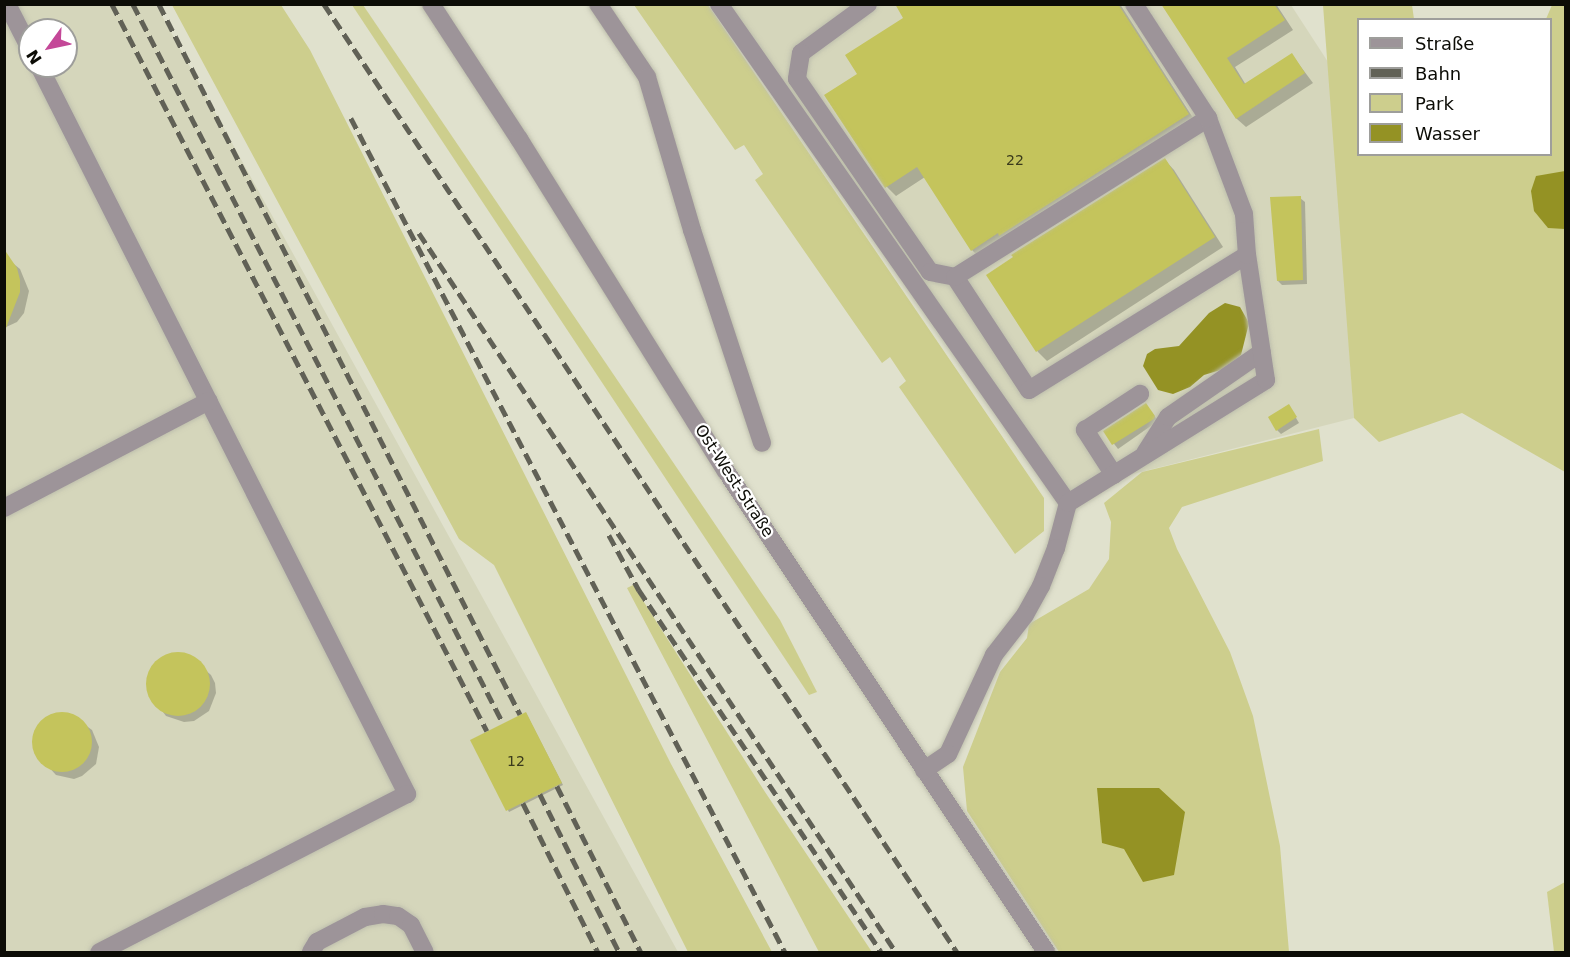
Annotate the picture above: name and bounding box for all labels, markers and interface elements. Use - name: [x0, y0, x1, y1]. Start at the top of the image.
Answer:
- north arrow: [18, 18, 78, 78]
- legend: [1357, 18, 1552, 156]
- text: Straße: [1415, 33, 1474, 54]
- text: N: [23, 46, 46, 68]
- text: Bahn: [1415, 63, 1461, 84]
- text: Park: [1415, 93, 1454, 114]
- text: Wasser: [1415, 123, 1480, 144]
- house number: 22: [1006, 152, 1024, 168]
- street label: Ost-West-Straße: [691, 421, 777, 541]
- house number: 12: [507, 753, 525, 769]

